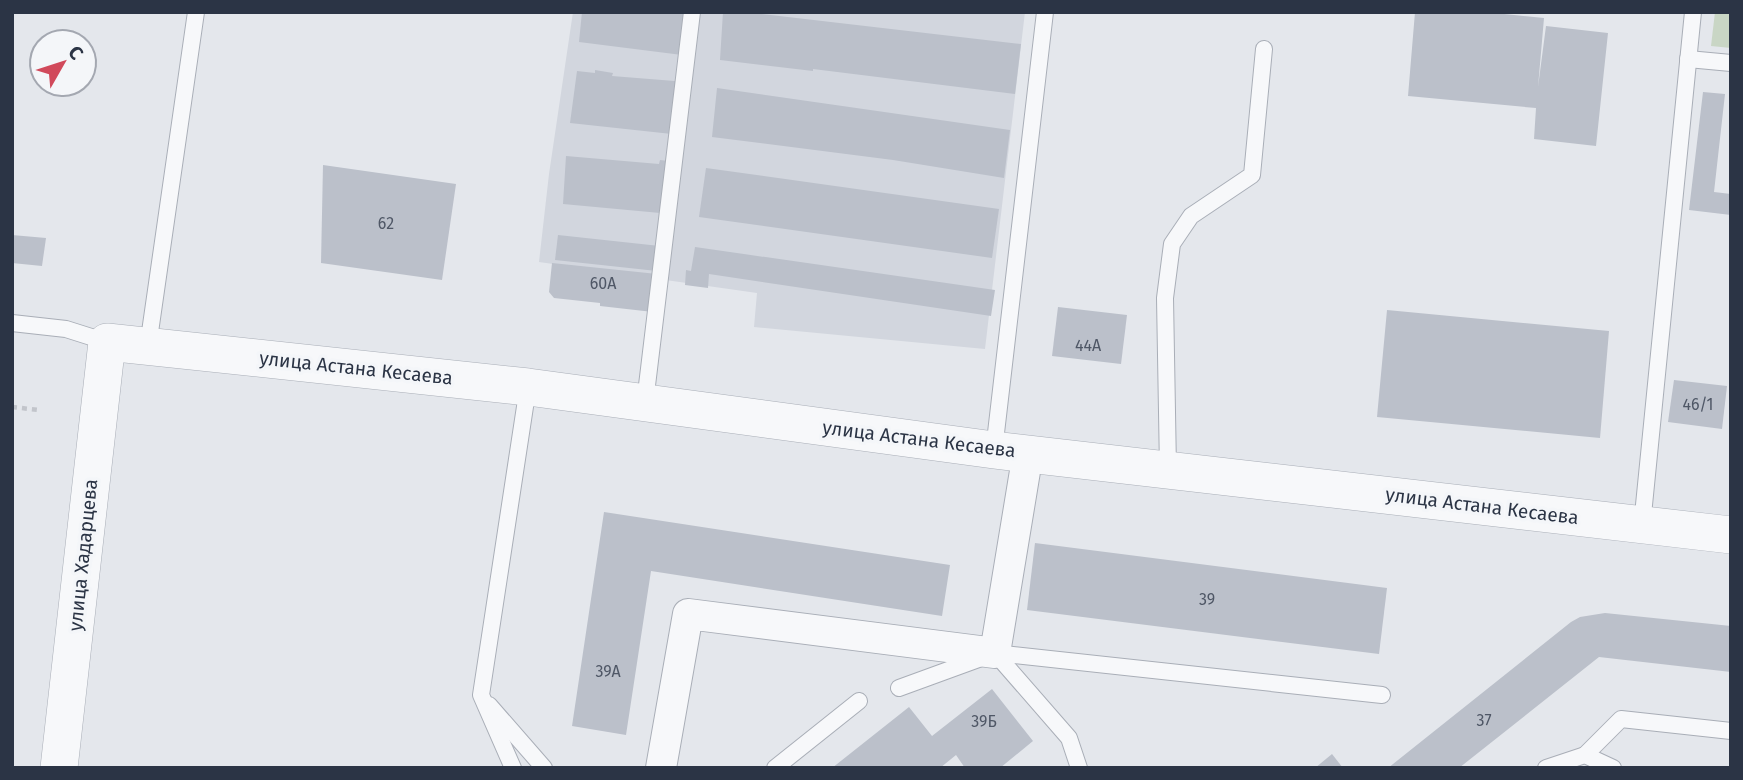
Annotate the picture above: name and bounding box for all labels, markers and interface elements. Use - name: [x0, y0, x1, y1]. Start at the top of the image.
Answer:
- north arrow: [28, 28, 98, 98]
- text: С: [63, 41, 88, 64]
- house number: 62: [378, 214, 394, 233]
- house number: 60А: [590, 274, 617, 293]
- house number: 44А: [1075, 336, 1102, 355]
- street label: улица Астана Кесаева: [258, 346, 454, 390]
- house number: 46/1: [1682, 395, 1714, 414]
- street label: улица Астана Кесаева: [821, 416, 1017, 462]
- street label: улица Хадарцева: [64, 478, 102, 632]
- street label: улица Астана Кесаева: [1384, 483, 1580, 529]
- house number: 39: [1199, 590, 1215, 609]
- house number: 39А: [595, 662, 621, 681]
- house number: 37: [1476, 711, 1492, 730]
- house number: 39Б: [971, 712, 997, 731]

